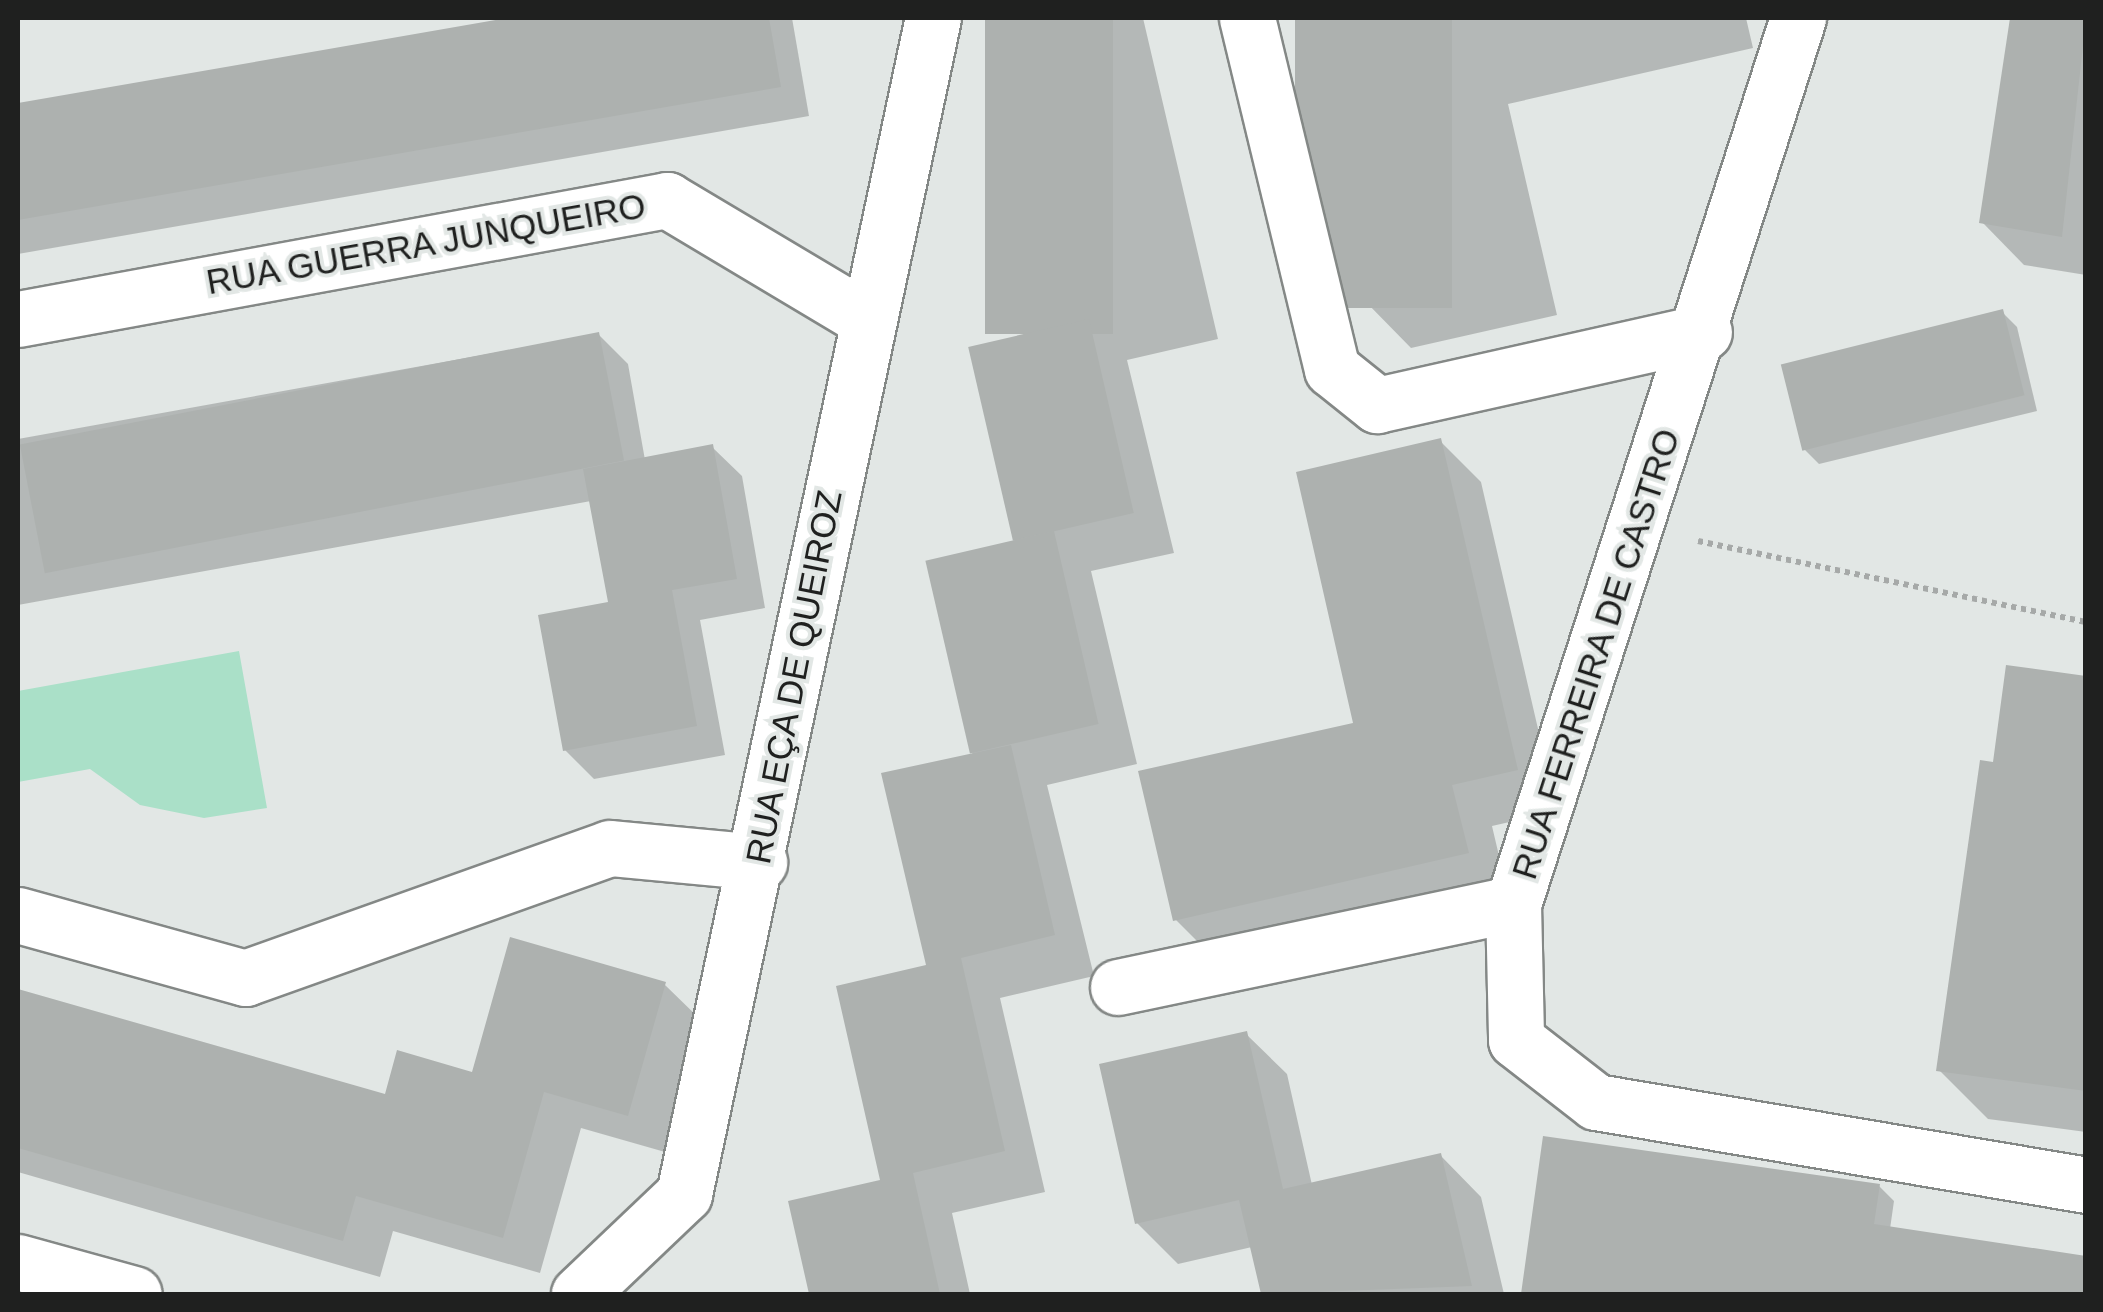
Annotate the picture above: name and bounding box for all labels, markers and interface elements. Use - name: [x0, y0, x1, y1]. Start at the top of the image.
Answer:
- street label: RUA GUERRA JUNQUEIRO: [201, 184, 651, 304]
- street label: RUA FERREIRA DE CASTRO: [1503, 422, 1689, 886]
- street label: RUA EÇA DE QUEIROZ: [737, 485, 851, 869]

